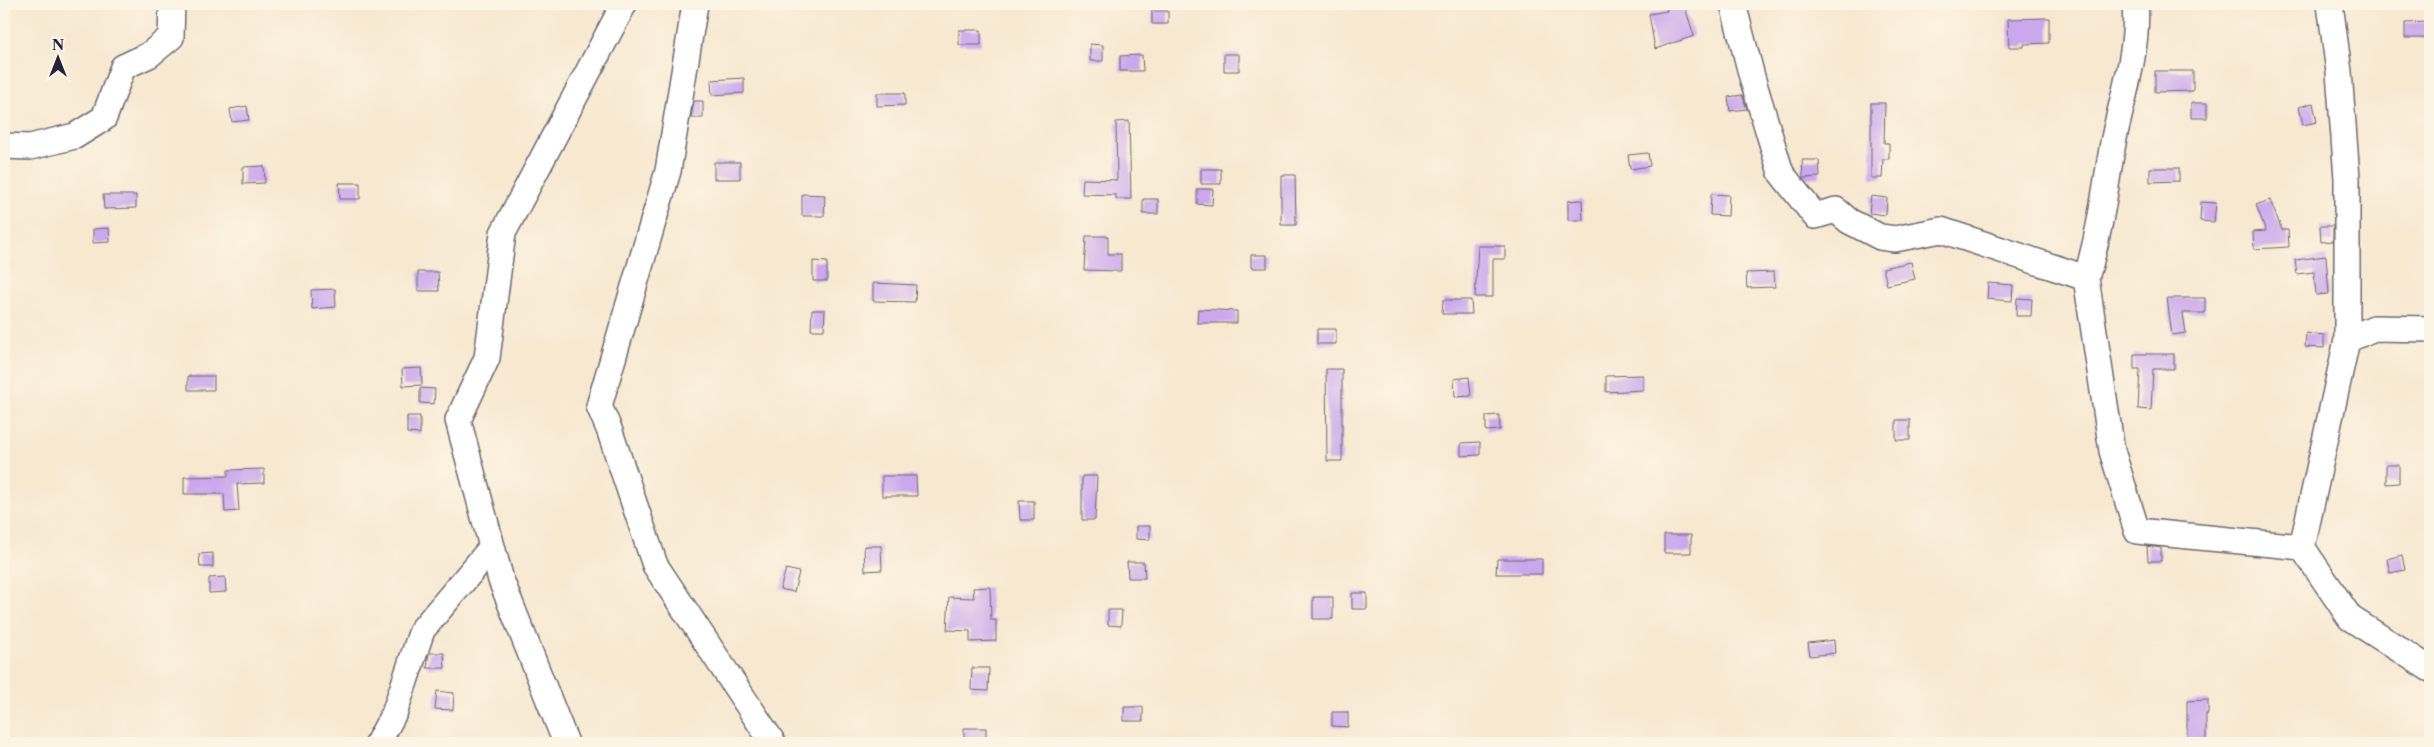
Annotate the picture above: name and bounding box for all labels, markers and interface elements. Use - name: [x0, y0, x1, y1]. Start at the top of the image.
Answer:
- north arrow: [32, 32, 82, 82]
- text: N: [52, 36, 64, 54]

